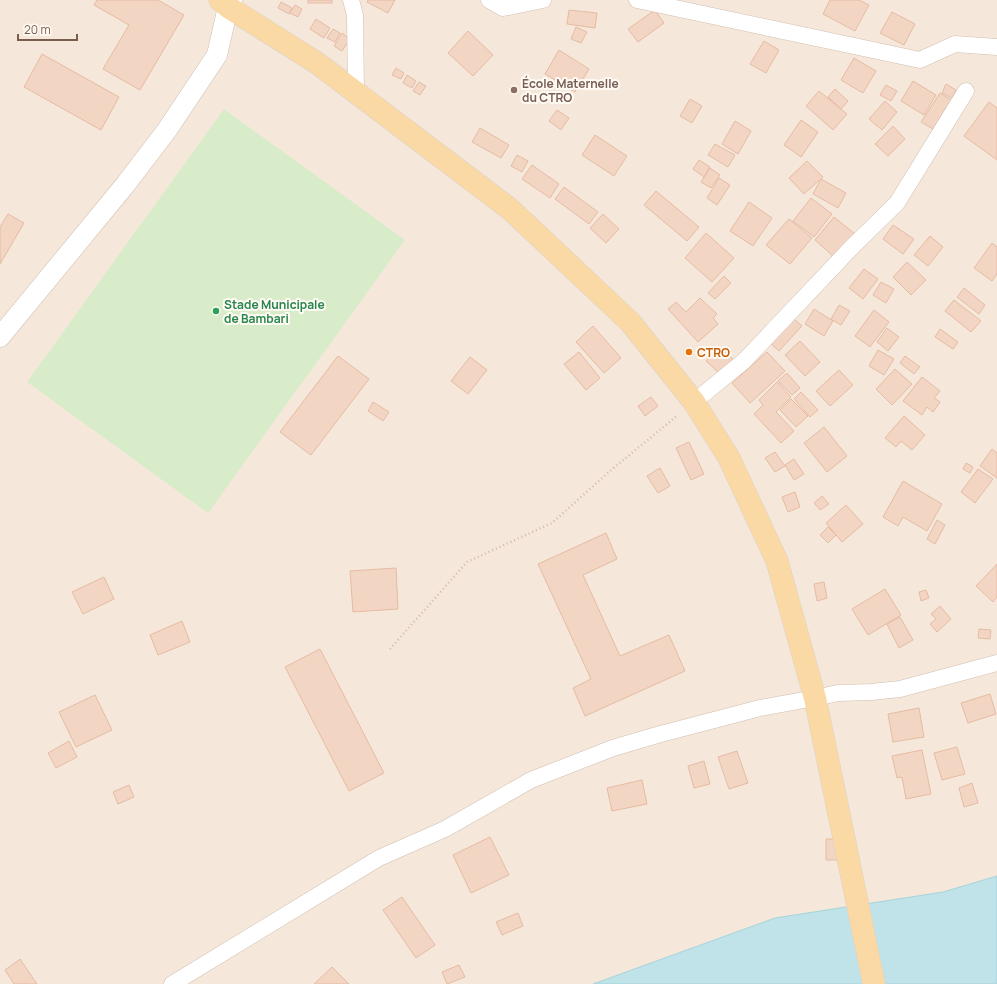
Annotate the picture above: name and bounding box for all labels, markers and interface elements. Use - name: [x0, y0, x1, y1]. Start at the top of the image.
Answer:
- scale bar: [18, 16, 77, 42]
- text: 20 m: [24, 21, 51, 38]
- place label: École Maternelle du CTRO: [522, 75, 619, 106]
- marker: École Maternelle du CTRO: [509, 85, 519, 95]
- place label: Stade Municipale de Bambari: [224, 296, 325, 327]
- marker: Stade Municipale de Bambari: [211, 306, 221, 316]
- place label: CTRO: [697, 344, 730, 361]
- marker: CTRO: [684, 347, 694, 357]

